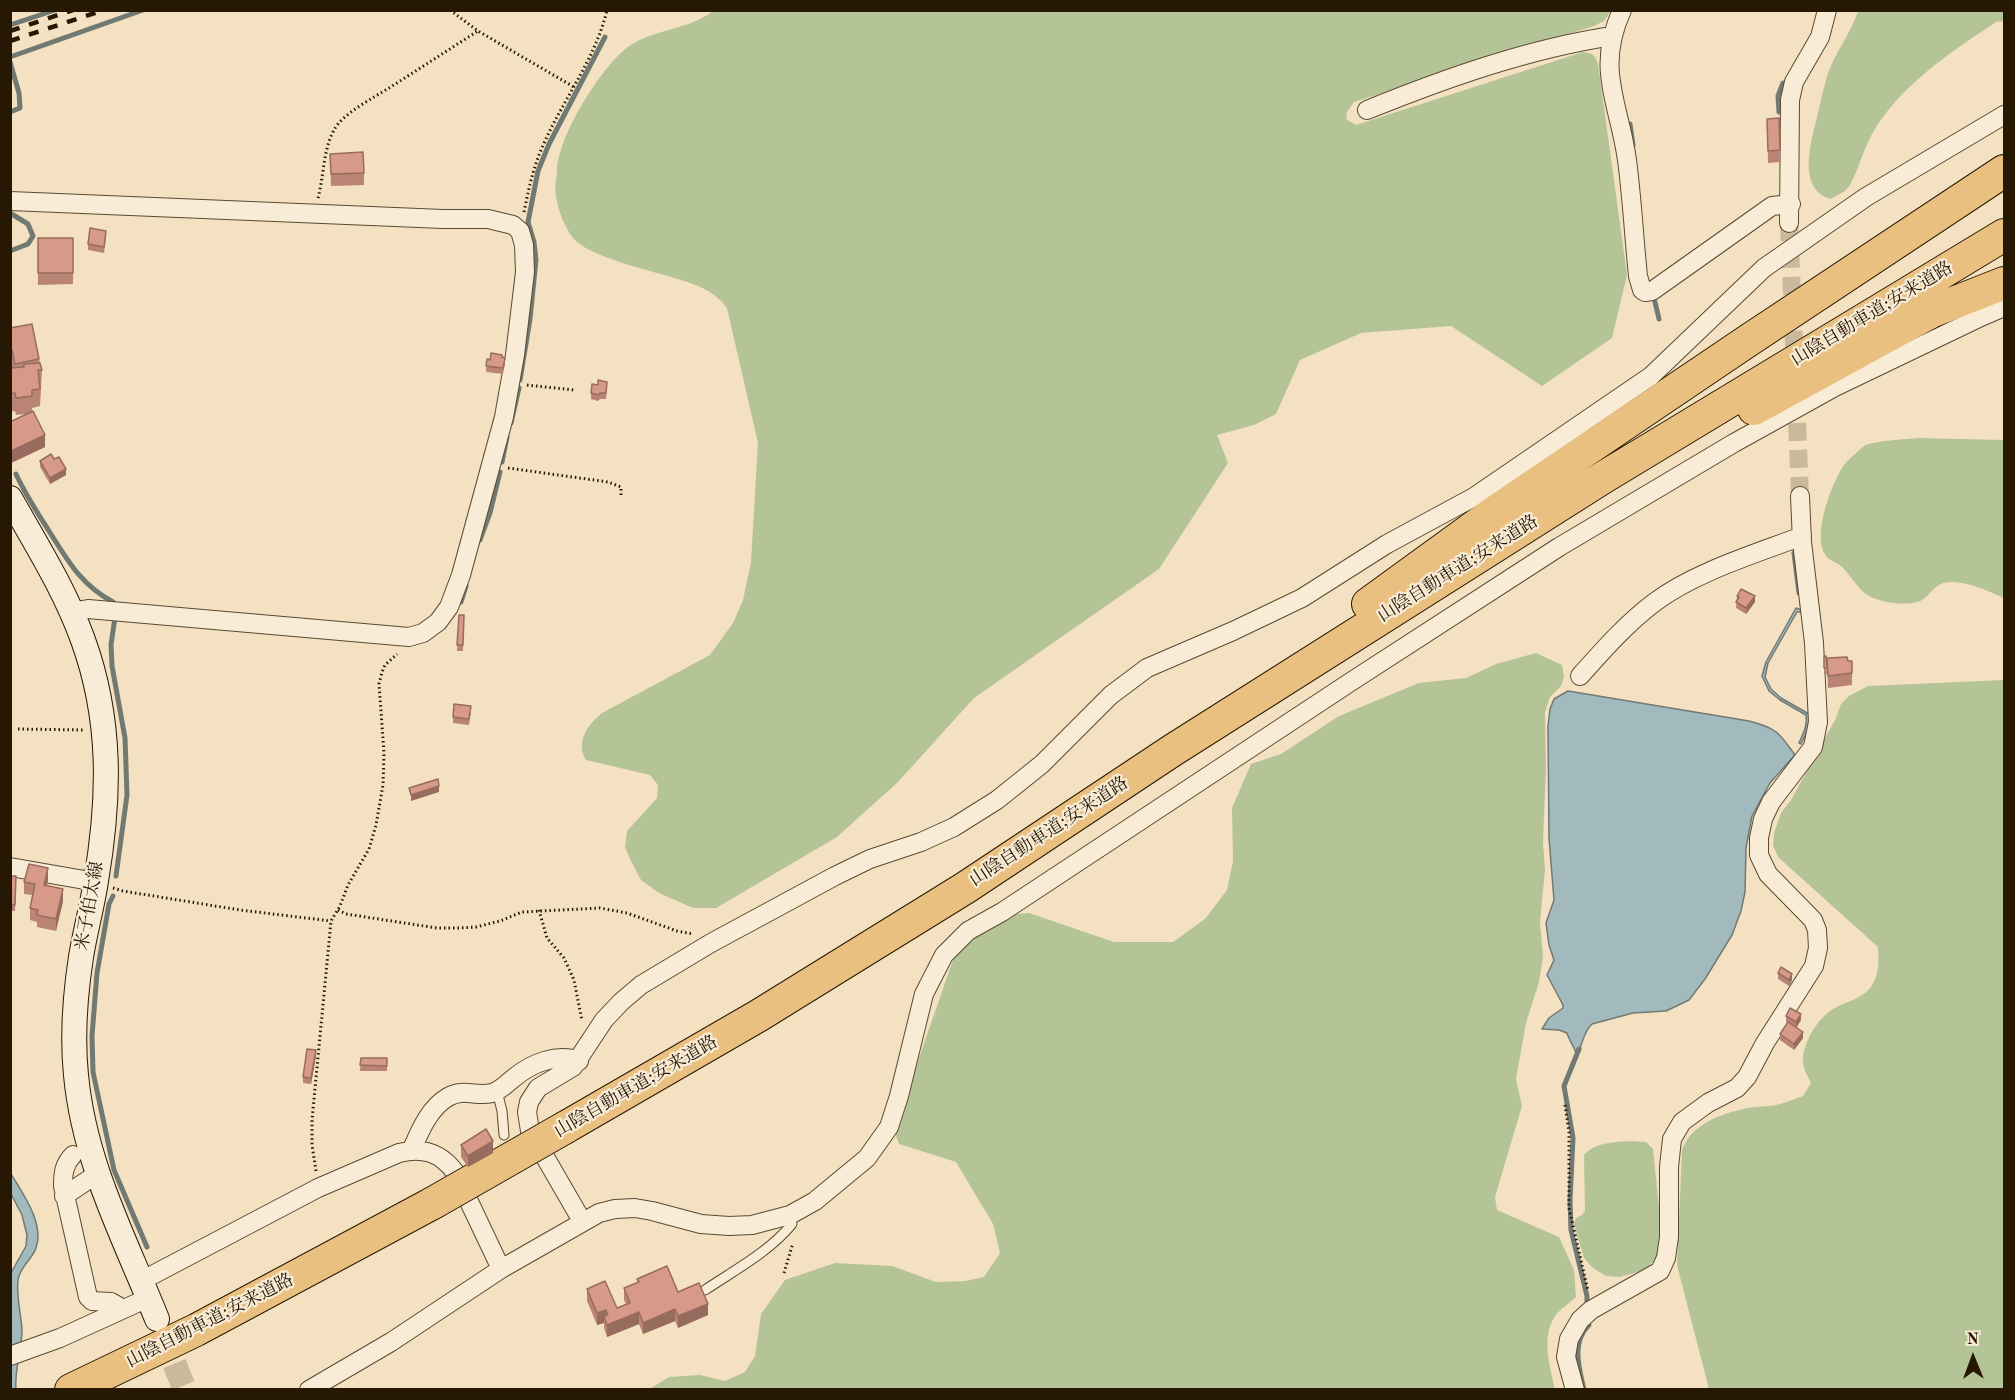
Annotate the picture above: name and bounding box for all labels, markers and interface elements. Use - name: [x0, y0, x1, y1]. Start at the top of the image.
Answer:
- street label: 山陰自動車道;安来道路: [1787, 257, 1957, 371]
- street label: 山陰自動車道;安来道路: [1374, 511, 1542, 627]
- street label: 山陰自動車道;安来道路: [966, 773, 1132, 891]
- street label: 米子伯太線: [72, 860, 108, 952]
- street label: 山陰自動車道;安来道路: [550, 1031, 722, 1143]
- street label: 山陰自動車道;安来道路: [123, 1269, 297, 1373]
- north arrow: [1943, 1328, 2003, 1388]
- text: N: [1966, 1332, 1979, 1348]

